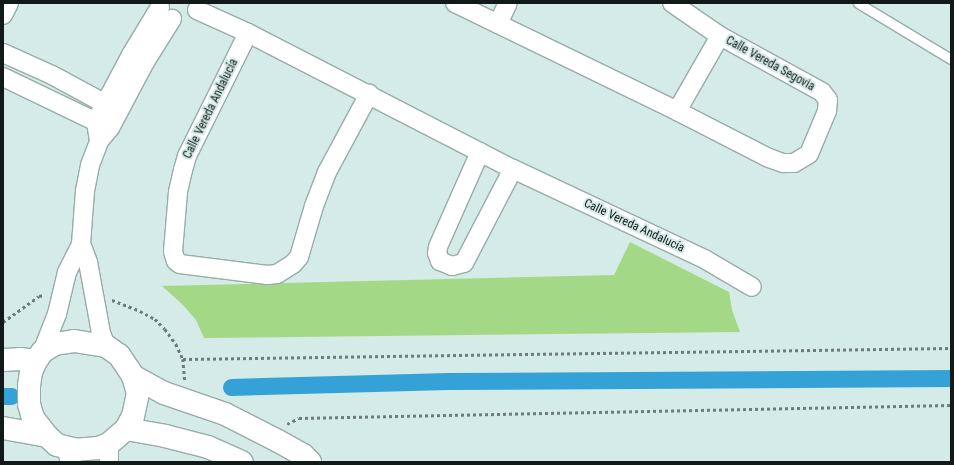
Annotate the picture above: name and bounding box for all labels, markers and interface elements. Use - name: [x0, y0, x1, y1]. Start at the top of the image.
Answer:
- street label: Calle Vereda Segovia: [723, 34, 817, 94]
- street label: Calle Vereda Andalucía: [181, 57, 241, 161]
- street label: Calle Vereda Andalucía: [581, 196, 687, 256]

